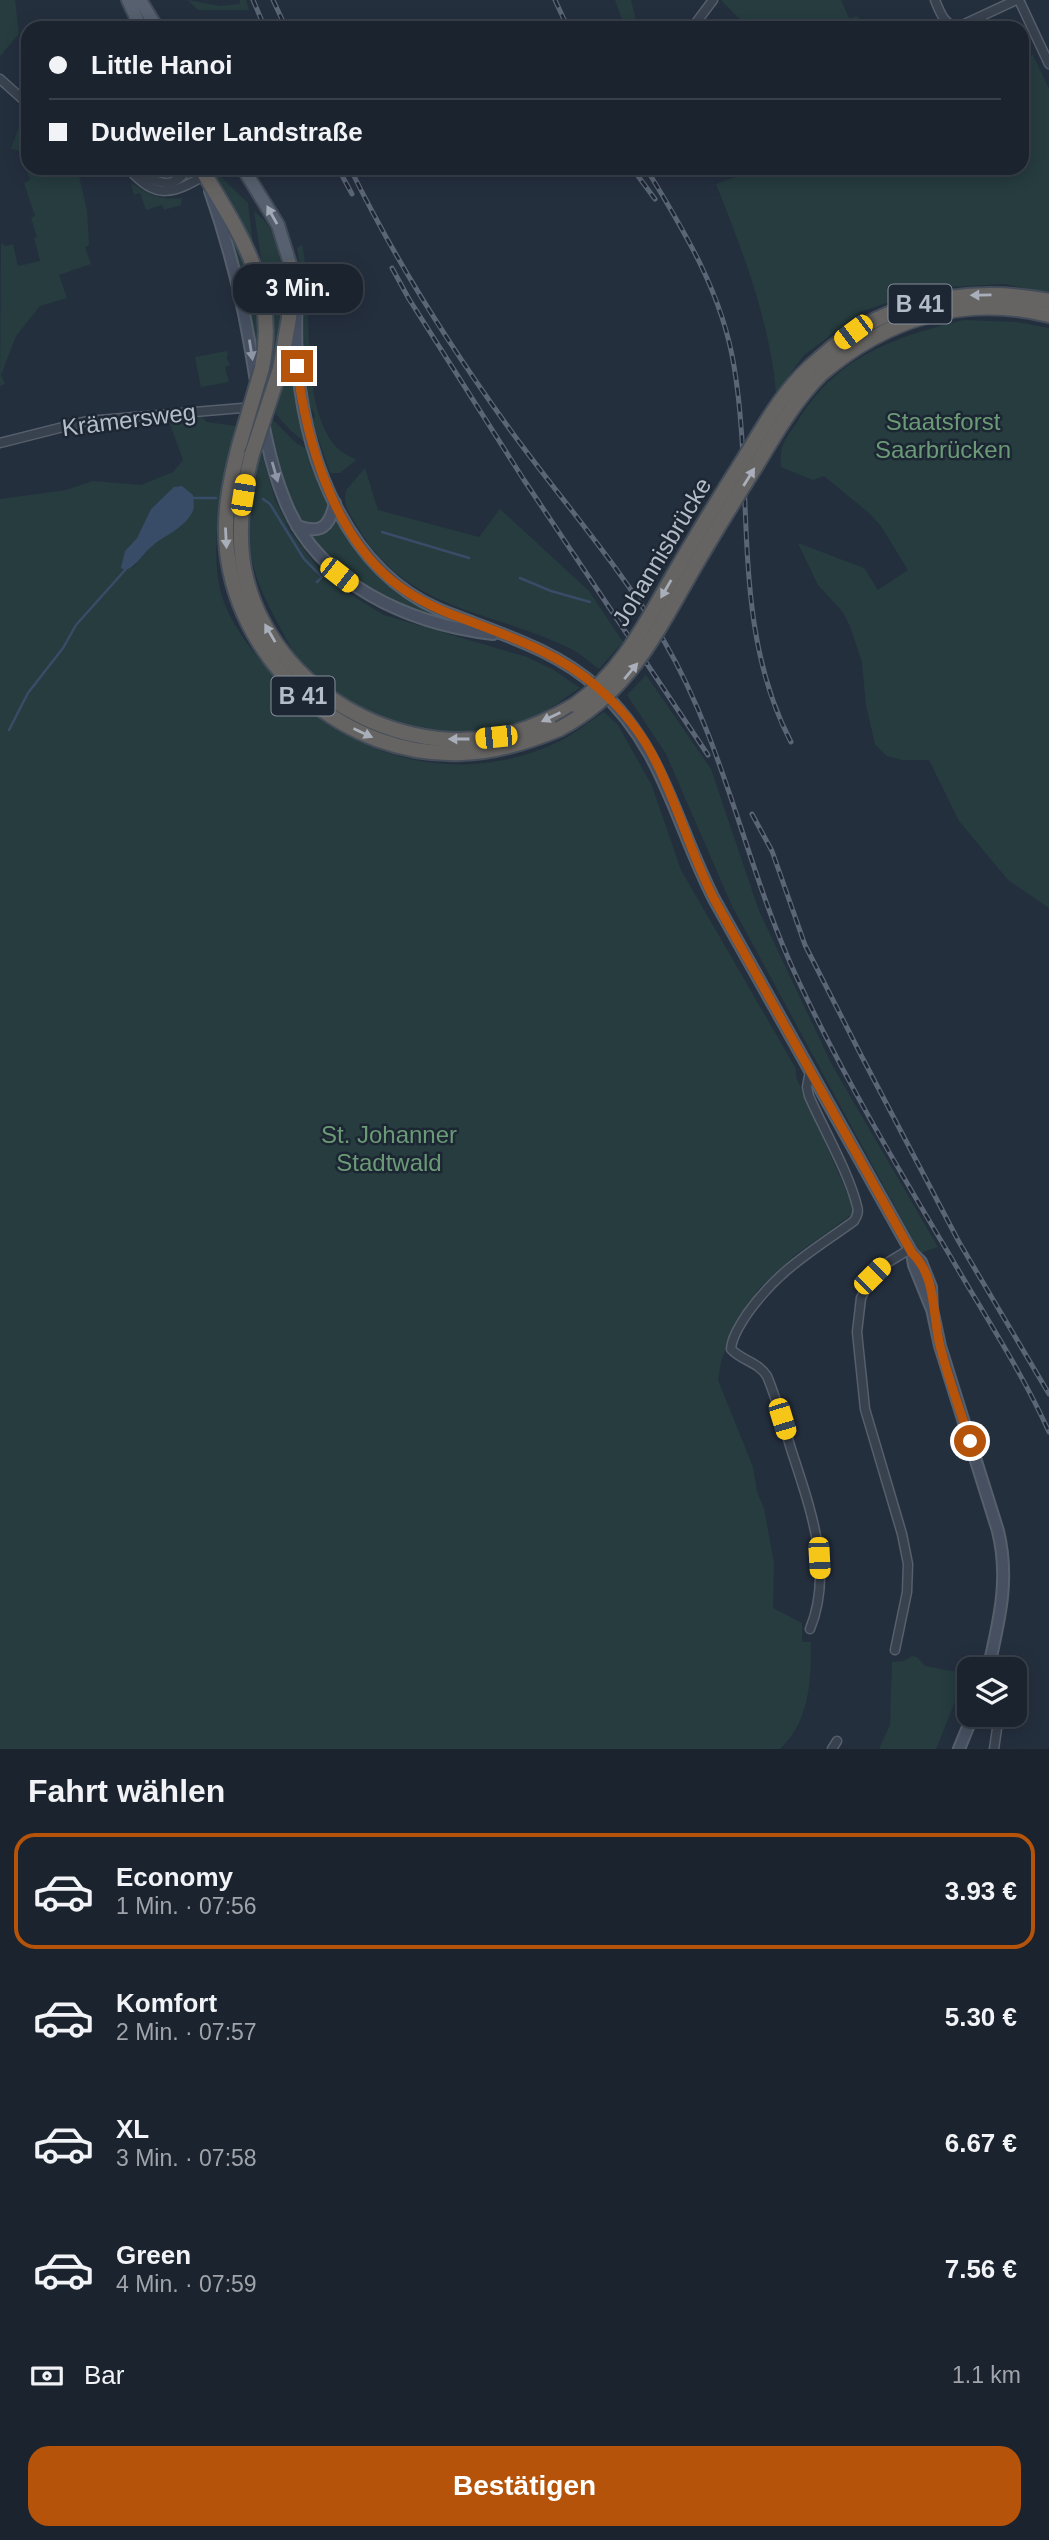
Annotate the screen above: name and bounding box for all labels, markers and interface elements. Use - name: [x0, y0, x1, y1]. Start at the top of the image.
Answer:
- text: Little Hanoi: [91, 50, 233, 80]
- text: Dudweiler Landstraße: [91, 117, 363, 147]
- one-way arrow: [267, 205, 278, 225]
- callout: 3 Min.: [232, 264, 362, 314]
- text: 3 Min.: [265, 275, 331, 301]
- road number: B 41: [888, 284, 951, 324]
- one-way arrow: [970, 290, 992, 301]
- car: [830, 311, 877, 353]
- one-way arrow: [246, 339, 257, 361]
- route end: [281, 350, 313, 382]
- street label: Krämersweg: [60, 398, 197, 441]
- park label: Staatsforst Saarbrücken: [875, 408, 1011, 463]
- one-way arrow: [271, 462, 281, 483]
- one-way arrow: [742, 467, 755, 487]
- car: [230, 473, 257, 517]
- street label: Johannisbrücke: [607, 473, 716, 631]
- one-way arrow: [221, 527, 232, 549]
- car: [316, 554, 363, 596]
- one-way arrow: [660, 580, 672, 599]
- one-way arrow: [263, 623, 276, 642]
- one-way arrow: [623, 662, 638, 680]
- road number: B 41: [272, 676, 334, 716]
- one-way arrow: [541, 712, 561, 723]
- car: [475, 724, 518, 750]
- one-way arrow: [353, 728, 374, 739]
- one-way arrow: [448, 733, 470, 745]
- park label: St. Johanner Stadtwald: [321, 1121, 457, 1176]
- car: [850, 1254, 895, 1298]
- car: [766, 1396, 799, 1442]
- route start: [954, 1425, 986, 1457]
- car: [808, 1536, 831, 1580]
- map controls: [957, 1657, 1027, 1727]
- button: layers: [957, 1657, 1027, 1727]
- text: Fahrt wählen: [28, 1773, 225, 1809]
- icon: car: [32, 1860, 95, 1923]
- text: Economy: [116, 1862, 233, 1892]
- text: 3.93 €: [945, 1876, 1017, 1906]
- text: 1 Min. · 07:56: [116, 1893, 257, 1919]
- icon: car: [32, 1986, 95, 2049]
- text: Komfort: [116, 1988, 217, 2018]
- text: 5.30 €: [945, 2002, 1017, 2032]
- text: 2 Min. · 07:57: [116, 2019, 257, 2045]
- icon: car: [32, 2112, 95, 2175]
- text: XL: [116, 2114, 149, 2144]
- text: 6.67 €: [945, 2128, 1017, 2158]
- text: 3 Min. · 07:58: [116, 2145, 257, 2171]
- icon: car: [32, 2238, 95, 2301]
- text: Green: [116, 2240, 191, 2270]
- text: 7.56 €: [945, 2254, 1017, 2284]
- text: 4 Min. · 07:59: [116, 2271, 257, 2297]
- icon: cash: [28, 2357, 66, 2395]
- text: Bar: [84, 2360, 124, 2390]
- text: 1.1 km: [952, 2362, 1021, 2388]
- button: Bestätigen: [28, 2446, 1021, 2526]

